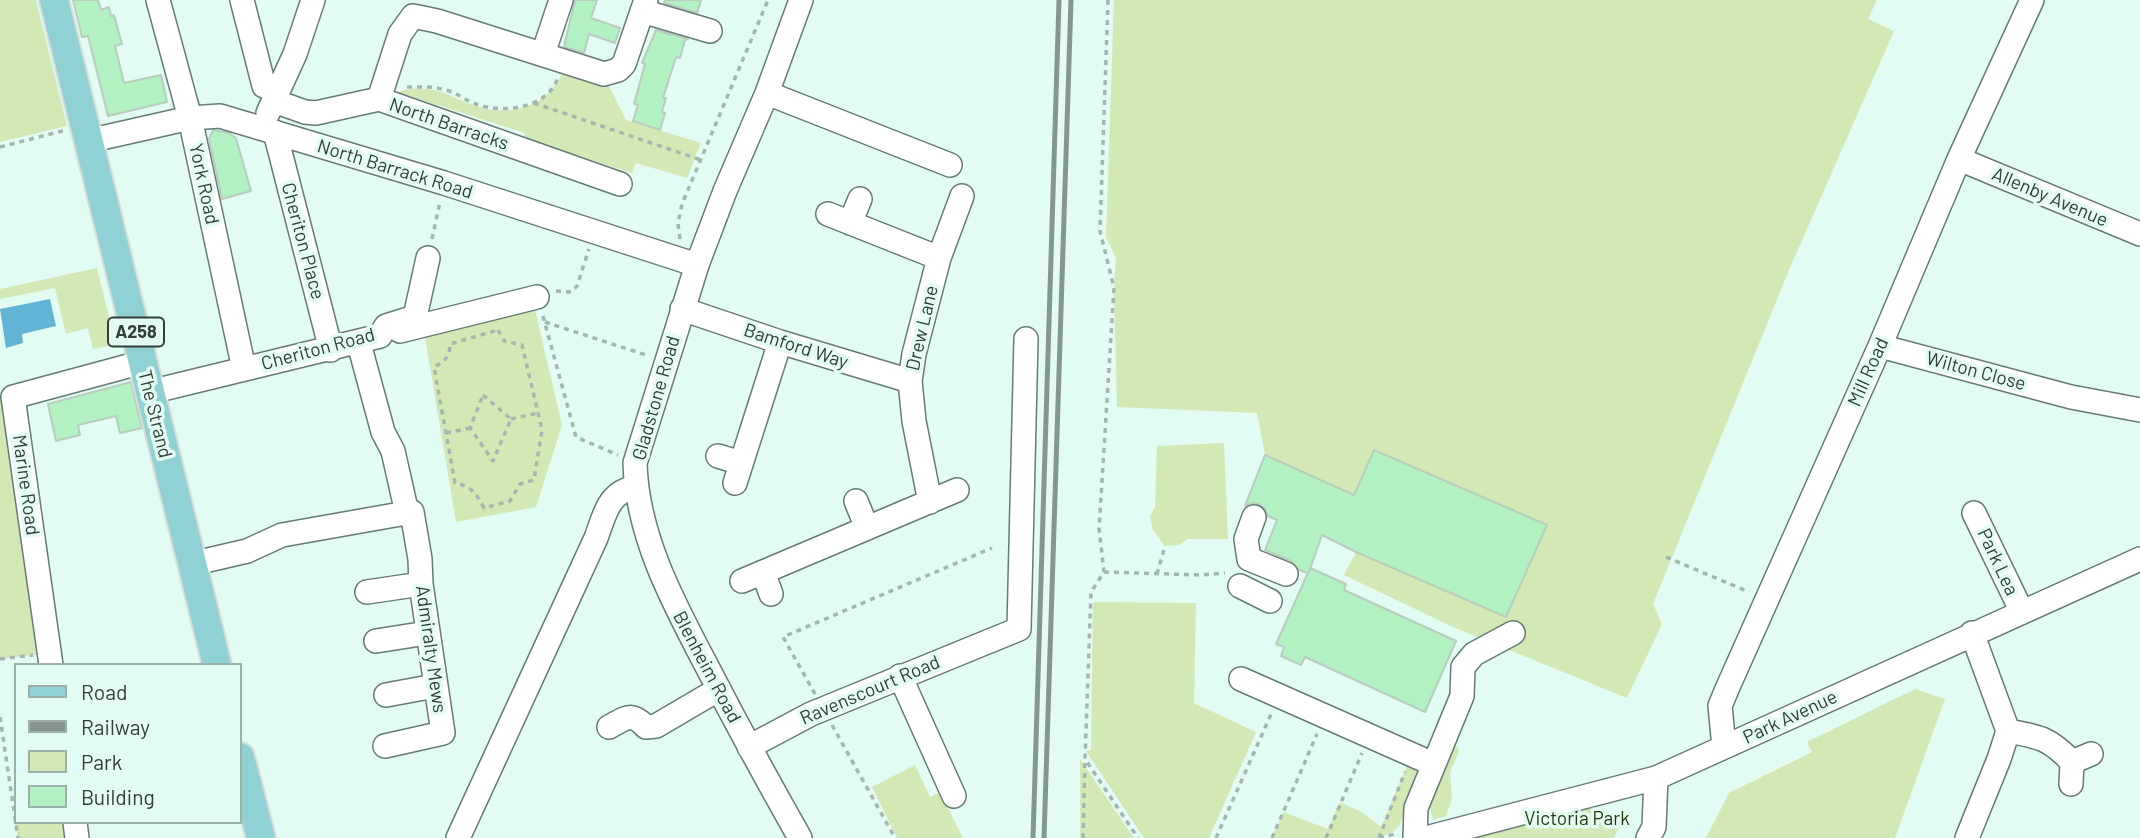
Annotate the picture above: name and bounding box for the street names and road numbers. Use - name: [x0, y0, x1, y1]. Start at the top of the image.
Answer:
- street label: North Barracks: [386, 93, 512, 155]
- street label: North Barrack Road: [314, 134, 476, 204]
- street label: York Road: [184, 141, 224, 227]
- street label: Allenby Avenue: [1989, 162, 2111, 232]
- street label: Cheriton Place: [276, 180, 330, 302]
- street label: Drew Lane: [901, 283, 943, 373]
- road number: A258: [108, 318, 164, 346]
- street label: Bamford Way: [741, 318, 851, 374]
- street label: Cheriton Road: [259, 323, 377, 375]
- street label: Gladstone Road: [627, 333, 685, 463]
- street label: Mill Road: [1843, 334, 1893, 410]
- street label: Wilton Close: [1924, 347, 2028, 395]
- street label: The Strand: [133, 368, 177, 460]
- street label: Marine Road: [8, 433, 44, 537]
- street label: Park Lea: [1973, 525, 2023, 599]
- street label: Admiralty Mews: [411, 584, 451, 714]
- street label: Blenheim Road: [668, 607, 746, 727]
- street label: Ravenscourt Road: [797, 650, 943, 730]
- street label: Park Avenue: [1739, 685, 1841, 749]

